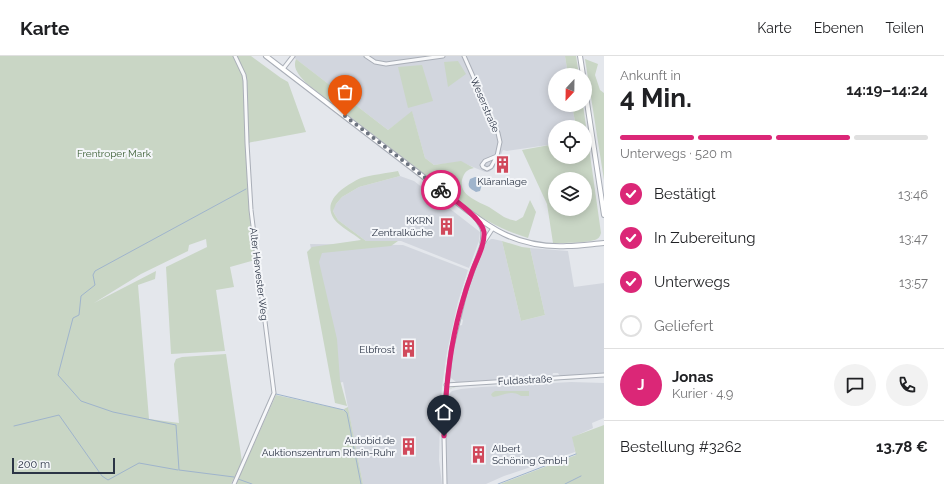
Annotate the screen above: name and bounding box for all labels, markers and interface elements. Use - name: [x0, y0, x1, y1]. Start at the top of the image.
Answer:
- text: Karte: [20, 17, 69, 39]
- text: Karte: [757, 20, 792, 36]
- text: Ebenen: [814, 20, 864, 36]
- text: Teilen: [886, 20, 924, 36]
- north arrow: [548, 68, 592, 112]
- map controls: [548, 68, 592, 216]
- text: Ankunft in: [620, 68, 681, 83]
- pin: [328, 75, 362, 116]
- street label: Weserstraße: [469, 76, 502, 134]
- icon: bag: [334, 81, 356, 103]
- text: 14:19–14:24: [846, 81, 928, 99]
- text: 4 Min.: [620, 83, 692, 113]
- button: locate: [548, 120, 592, 164]
- text: Unterwegs · 520 m: [620, 146, 732, 161]
- park label: Frentroper Mark: [77, 148, 152, 159]
- building icon: Kläranlage: [492, 154, 512, 174]
- courier: [421, 170, 461, 210]
- button: layers: [548, 172, 592, 216]
- place label: Kläranlage: [477, 176, 527, 187]
- icon: bike: [430, 179, 452, 201]
- icon: check: [620, 183, 642, 205]
- text: Bestätigt: [654, 185, 716, 203]
- text: 13:46: [898, 187, 928, 202]
- place label: KKRN Zentralküche: [372, 215, 433, 238]
- building icon: KKRN Zentralküche: [436, 216, 456, 236]
- street label: Alter Hervester Weg: [248, 227, 270, 321]
- icon: check: [620, 227, 642, 249]
- text: In Zubereitung: [654, 229, 756, 247]
- text: 13:47: [899, 231, 928, 246]
- icon: check: [620, 271, 642, 293]
- text: Unterwegs: [654, 273, 730, 291]
- text: 13:57: [899, 275, 928, 290]
- text: Geliefert: [654, 317, 713, 335]
- building icon: Elbfrost: [398, 339, 418, 359]
- place label: Elbfrost: [359, 344, 396, 355]
- button: chat: [834, 364, 876, 406]
- button: phone: [886, 364, 928, 406]
- text: Jonas: [672, 368, 713, 386]
- street label: Fuldastraße: [498, 373, 553, 387]
- text: J: [637, 376, 645, 394]
- text: Kurier · 4.9: [672, 386, 733, 401]
- pin: [427, 395, 461, 436]
- icon: home: [433, 401, 455, 423]
- place label: Autobid.de Auktionszentrum Rhein-Ruhr: [262, 435, 395, 458]
- building icon: Autobid.de Auktionszentrum Rhein-Ruhr: [398, 436, 418, 456]
- text: Bestellung #3262: [620, 438, 742, 456]
- text: 13.78 €: [876, 438, 928, 456]
- place label: Albert Schöning GmbH: [492, 443, 568, 466]
- building icon: Albert Schöning GmbH: [469, 444, 489, 464]
- scale bar: [12, 456, 115, 475]
- text: 200 m: [18, 458, 50, 471]

